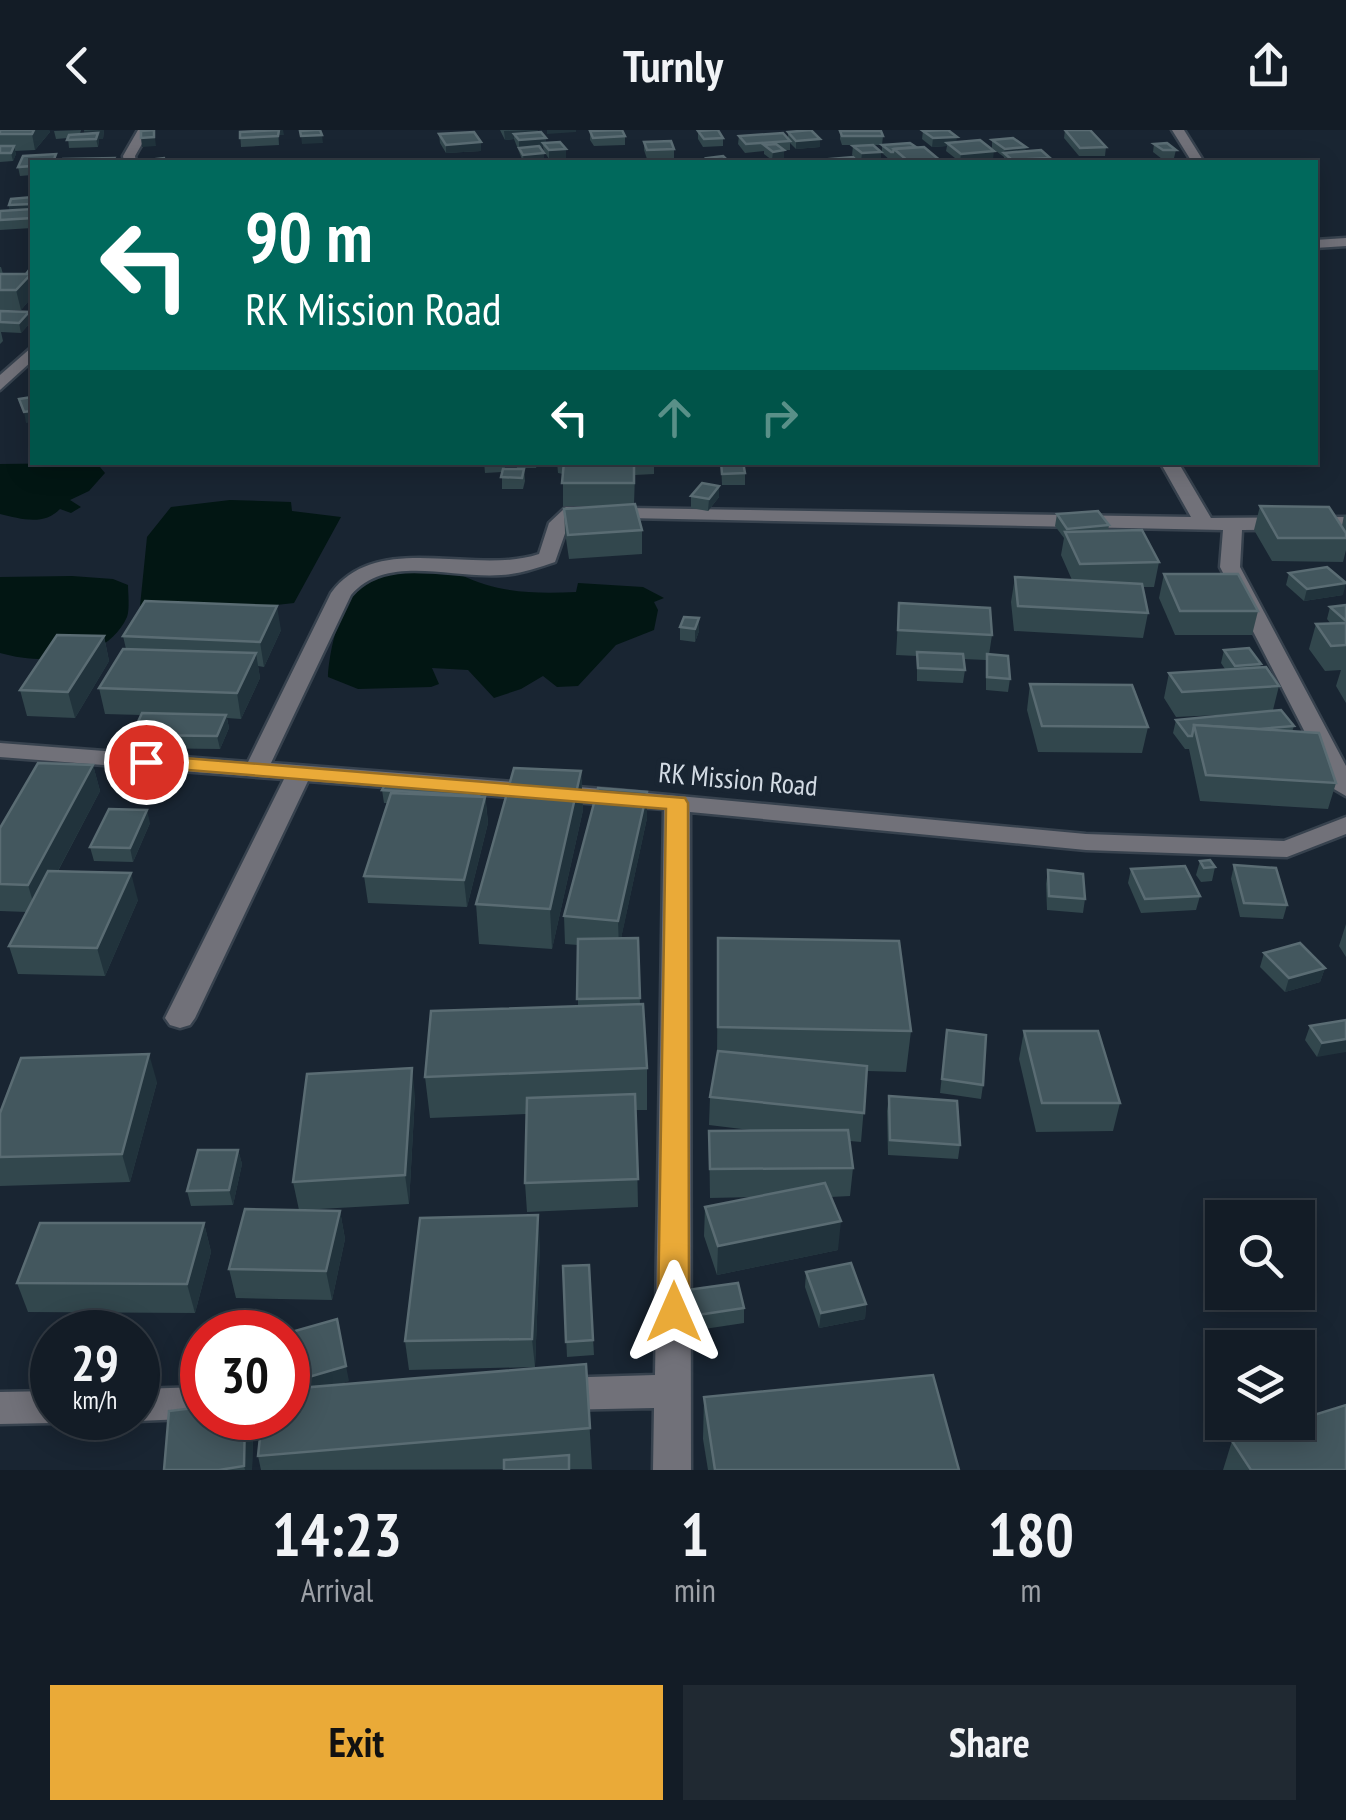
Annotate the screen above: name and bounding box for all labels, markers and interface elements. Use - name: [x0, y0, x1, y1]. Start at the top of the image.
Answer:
- text: Turnly: [623, 36, 723, 94]
- icon: back: [50, 38, 105, 93]
- icon: share: [1241, 38, 1296, 93]
- text: 90 m: [245, 191, 373, 281]
- icon: left: [80, 200, 210, 330]
- text: RK Mission Road: [245, 279, 501, 337]
- icon: left: [542, 390, 597, 445]
- icon: ahead: [647, 390, 702, 445]
- icon: right: [752, 390, 807, 445]
- pin: [104, 720, 189, 805]
- icon: arrive: [119, 735, 174, 790]
- street label: RK Mission Road: [657, 753, 819, 804]
- map controls: [1205, 1200, 1315, 1440]
- button: search: [1205, 1200, 1315, 1310]
- position arrow: [622, 1260, 726, 1364]
- speed limit sign: 30: [180, 1310, 310, 1440]
- text: 29: [71, 1330, 119, 1395]
- button: layers: [1205, 1330, 1315, 1440]
- text: km/h: [73, 1384, 117, 1416]
- text: 14:23: [272, 1495, 402, 1573]
- text: 1: [681, 1495, 709, 1573]
- text: 180: [988, 1495, 1074, 1573]
- text: Arrival: [301, 1569, 373, 1611]
- text: min: [674, 1569, 716, 1611]
- text: m: [1020, 1569, 1041, 1611]
- button: Exit: [50, 1685, 663, 1800]
- button: Share: [683, 1685, 1296, 1800]

